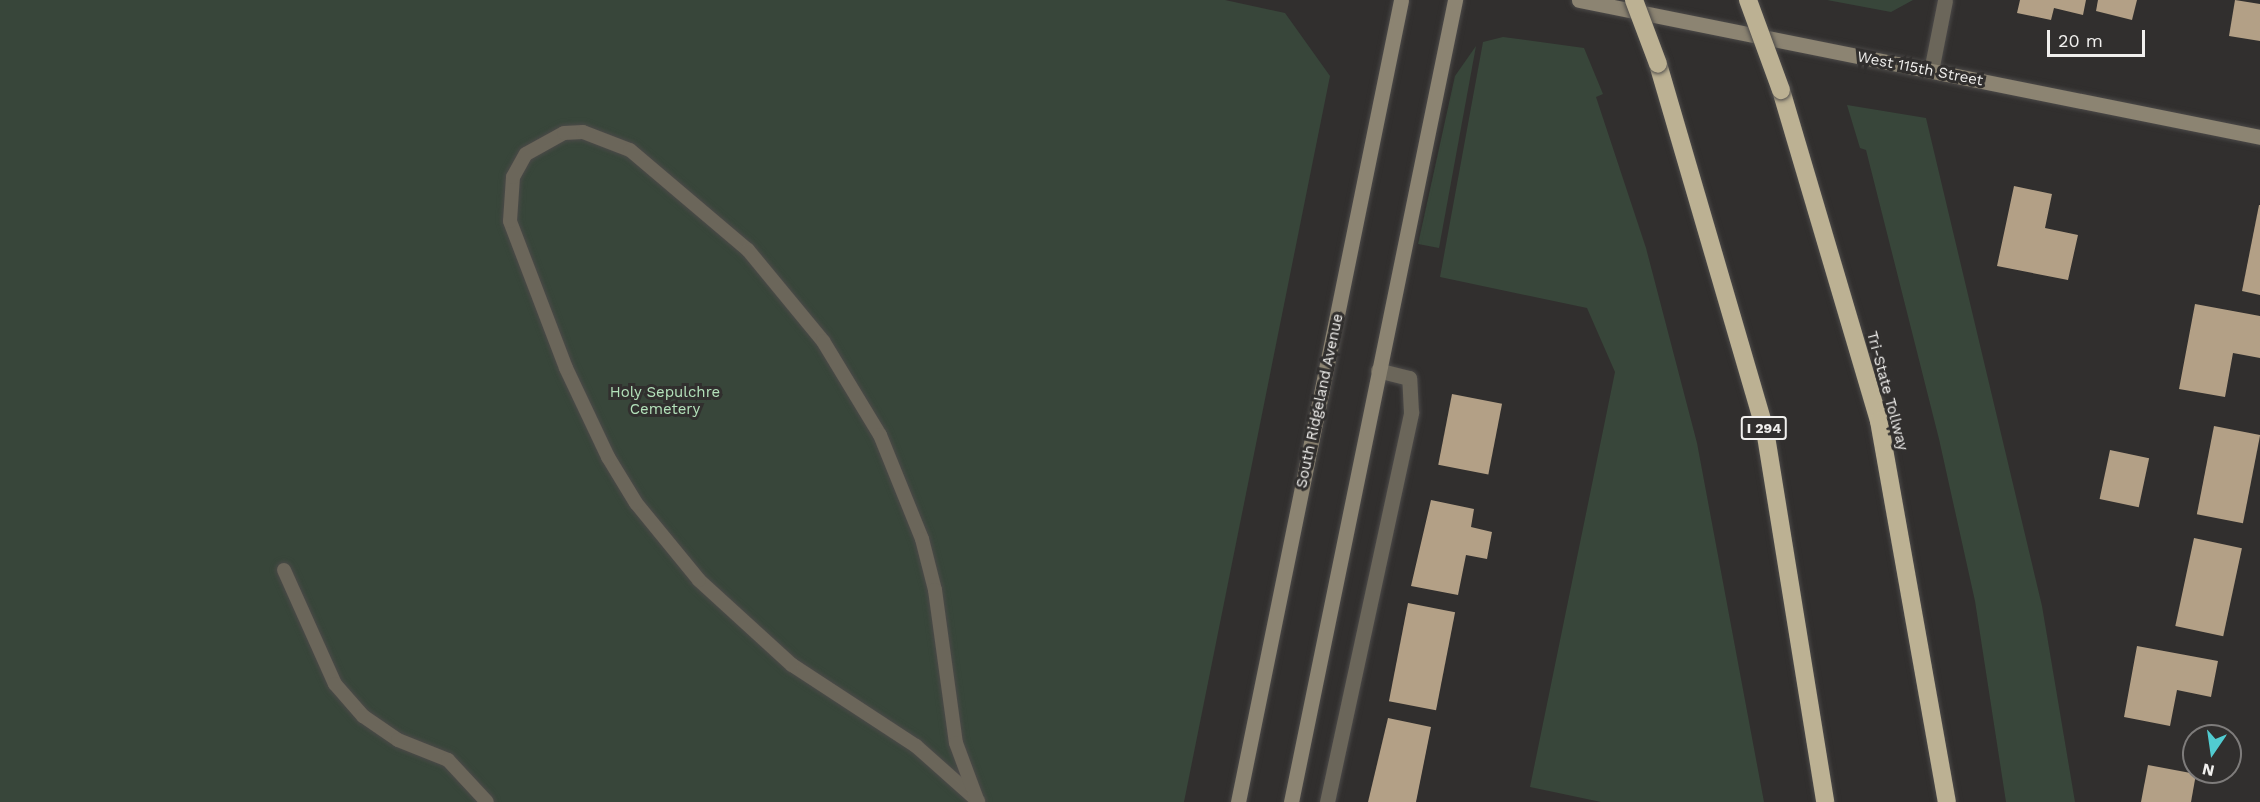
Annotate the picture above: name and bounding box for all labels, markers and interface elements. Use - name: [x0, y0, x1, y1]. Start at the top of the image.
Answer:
- scale bar: [2050, 18, 2148, 56]
- text: 20 m: [2058, 30, 2103, 51]
- street label: West 115th Street: [1855, 48, 1985, 90]
- street label: South Ridgeland Avenue: [1293, 312, 1347, 490]
- street label: Tri-State Tollway: [1862, 329, 1912, 453]
- park label: Holy Sepulchre Cemetery: [610, 383, 720, 418]
- road number: I 294: [1740, 417, 1788, 439]
- north arrow: [2182, 724, 2242, 784]
- text: N: [2200, 759, 2216, 781]

